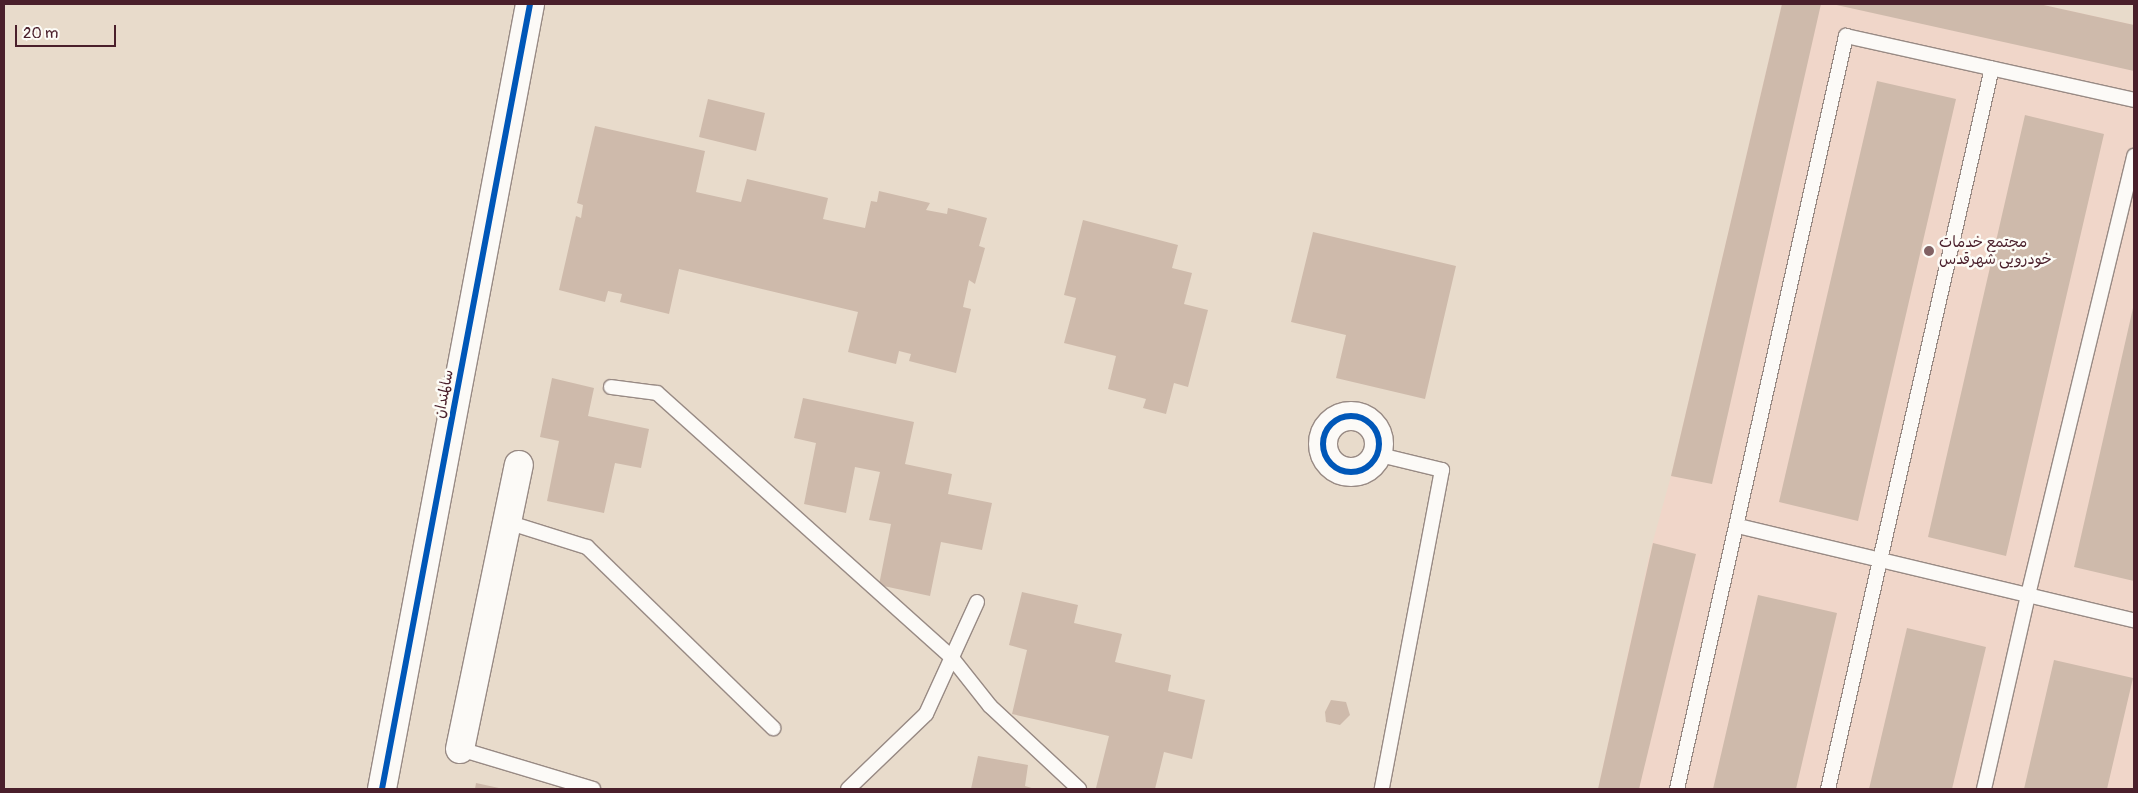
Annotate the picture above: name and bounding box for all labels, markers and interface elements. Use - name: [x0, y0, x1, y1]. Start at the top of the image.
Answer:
- scale bar: [18, 15, 119, 47]
- text: 20 m: [23, 24, 58, 43]
- place label: مجتمع خدمات خودرویی شهرقدس: [1939, 233, 2052, 268]
- marker: مجتمع خدمات خودرویی شهرقدس: [1923, 245, 1935, 257]
- street label: سالمندان: [430, 368, 458, 420]

